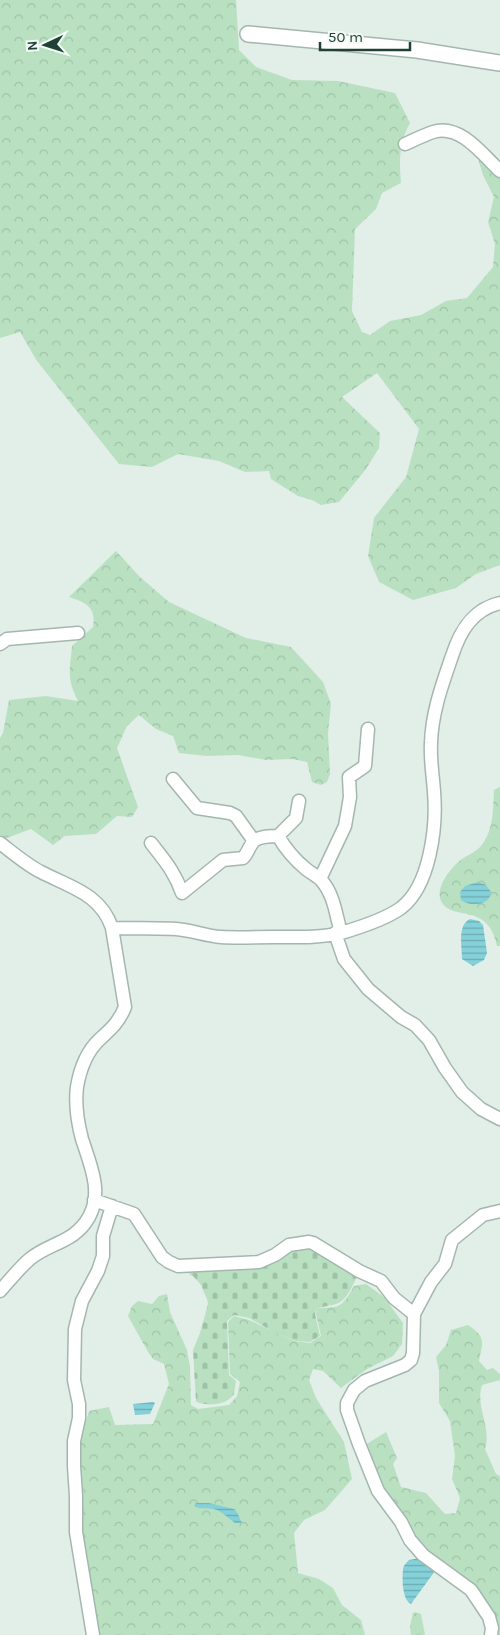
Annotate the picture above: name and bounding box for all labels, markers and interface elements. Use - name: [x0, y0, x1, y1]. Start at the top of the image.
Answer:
- north arrow: [20, 20, 70, 70]
- scale bar: [320, 20, 410, 52]
- text: 50 m: [328, 28, 363, 46]
- text: N: [24, 40, 41, 51]

